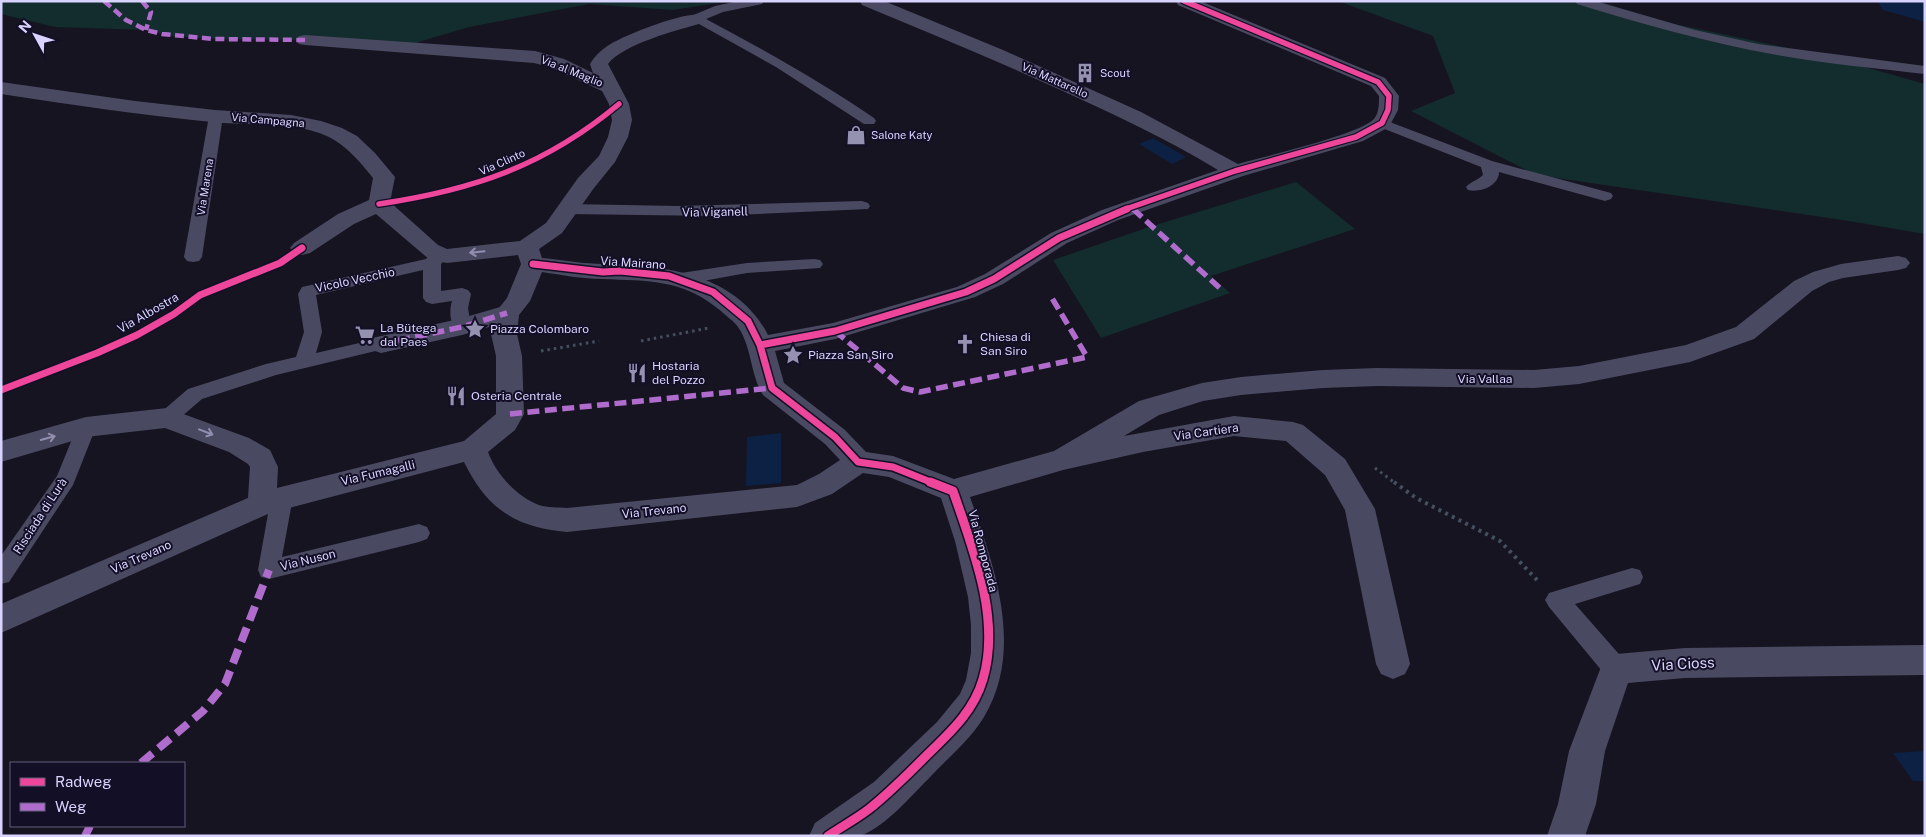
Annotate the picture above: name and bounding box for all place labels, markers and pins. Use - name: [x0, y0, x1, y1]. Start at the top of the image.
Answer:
- building icon: Scout: [1074, 62, 1096, 84]
- place label: Scout: [1100, 67, 1130, 79]
- shop icon: Salone Katy: [845, 124, 867, 146]
- place label: Salone Katy: [871, 129, 932, 141]
- place icon: Piazza Colombaro: [464, 318, 486, 340]
- place label: La Bütega dal Paes: [380, 321, 437, 349]
- place label: Piazza Colombaro: [490, 322, 589, 336]
- supermarket icon: La Bütega dal Paes: [354, 324, 376, 346]
- place label: Chiesa di San Siro: [980, 330, 1031, 358]
- church icon: Chiesa di San Siro: [954, 333, 976, 355]
- place icon: Piazza San Siro: [782, 344, 804, 366]
- place label: Piazza San Siro: [808, 348, 894, 362]
- place label: Hostaria del Pozzo: [652, 359, 705, 387]
- restaurant icon: Hostaria del Pozzo: [626, 362, 648, 384]
- restaurant icon: Osteria Centrale: [445, 385, 467, 407]
- place label: Osteria Centrale: [471, 389, 562, 403]

